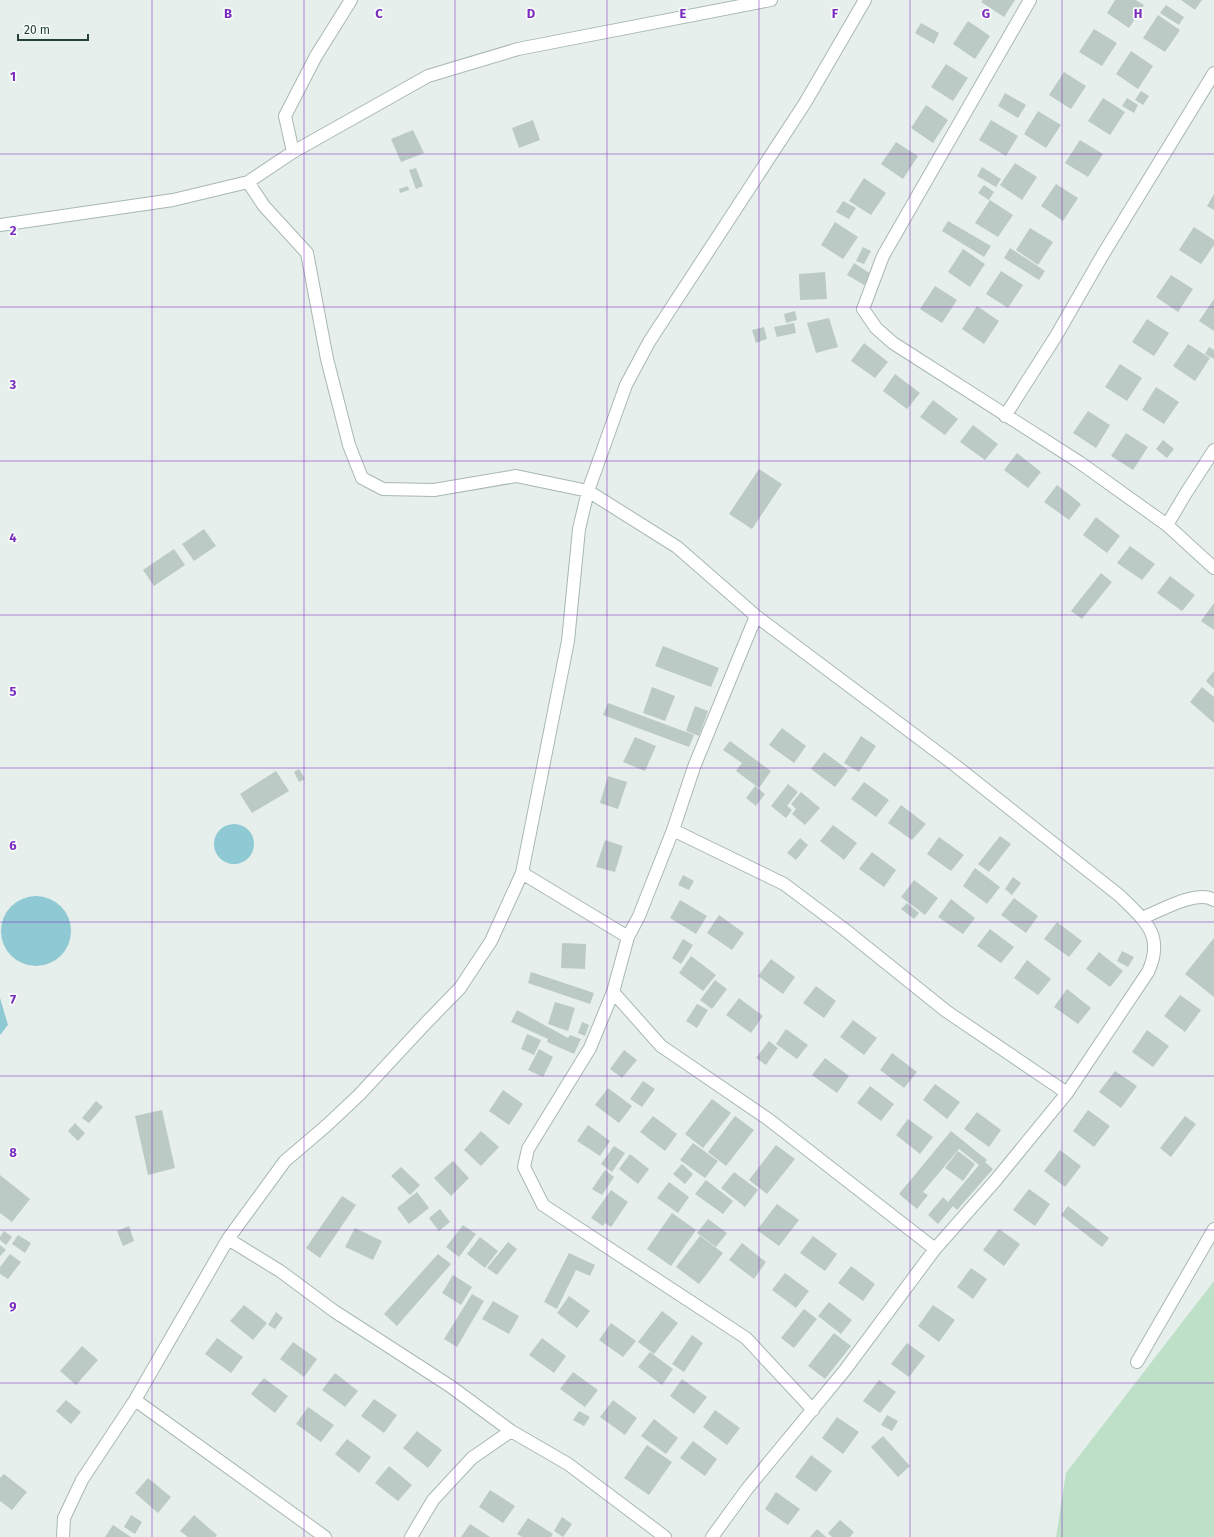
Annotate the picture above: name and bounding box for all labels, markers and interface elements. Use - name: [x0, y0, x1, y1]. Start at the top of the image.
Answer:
- text: B: [224, 6, 232, 21]
- text: C: [375, 6, 383, 21]
- text: D: [527, 6, 536, 21]
- text: E: [680, 6, 687, 21]
- text: F: [832, 6, 839, 21]
- text: G: [982, 6, 990, 21]
- text: H: [1134, 6, 1142, 21]
- scale bar: [18, 16, 88, 42]
- text: 20 m: [24, 23, 50, 37]
- text: 1: [10, 69, 16, 84]
- text: 2: [10, 223, 17, 238]
- text: 3: [9, 377, 17, 392]
- text: 4: [9, 530, 17, 545]
- text: 5: [10, 684, 17, 699]
- text: 6: [9, 838, 17, 853]
- text: 7: [10, 992, 16, 1007]
- text: 8: [9, 1145, 17, 1160]
- text: 9: [9, 1299, 17, 1314]

